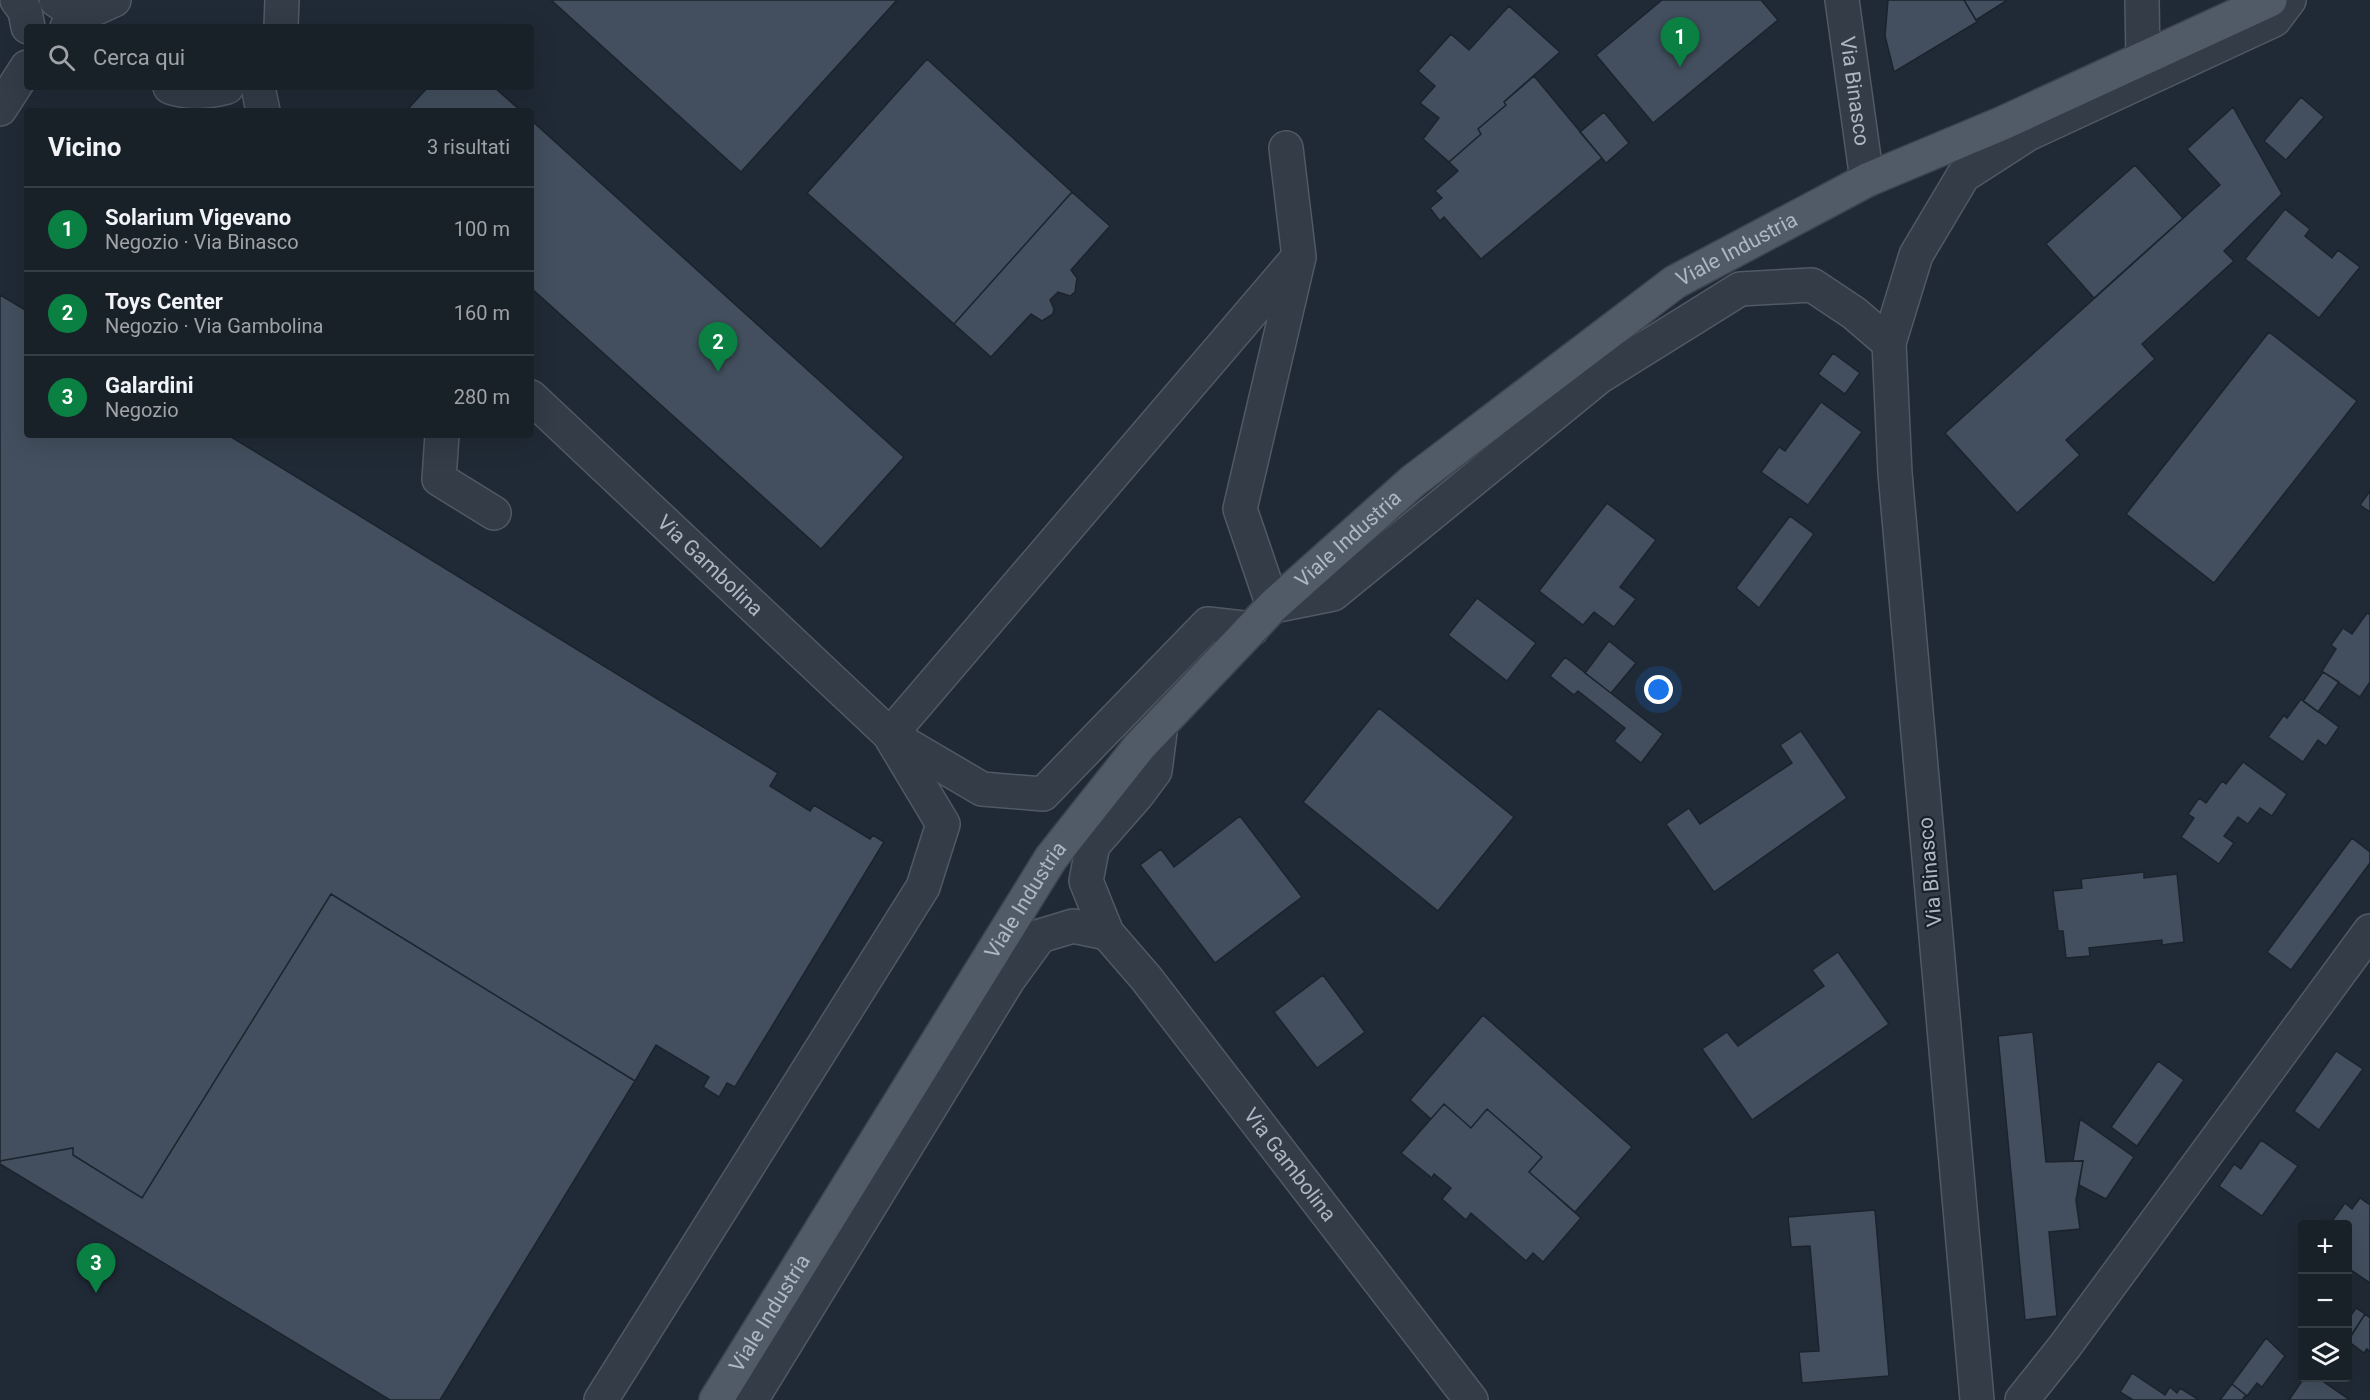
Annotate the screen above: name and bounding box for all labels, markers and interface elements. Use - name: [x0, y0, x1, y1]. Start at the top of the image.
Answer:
- pin: 1: [1660, 17, 1700, 67]
- search box: [24, 24, 534, 90]
- street label: Via Binasco: [1835, 35, 1874, 147]
- icon: search: [45, 41, 78, 74]
- text: Cerca qui: [93, 45, 185, 70]
- text: Vicino: [48, 132, 122, 162]
- text: 3 risultati: [427, 135, 510, 159]
- text: Solarium Vigevano: [105, 205, 291, 230]
- street label: Viale Industria: [1672, 207, 1801, 291]
- text: 1: [62, 217, 73, 241]
- text: 100 m: [454, 217, 510, 241]
- text: Negozio · Via Binasco: [105, 230, 299, 254]
- text: Toys Center: [105, 289, 223, 314]
- text: 2: [62, 301, 73, 325]
- text: 160 m: [454, 301, 510, 325]
- text: Negozio · Via Gambolina: [105, 314, 323, 338]
- pin: 2: [698, 322, 738, 372]
- text: Galardini: [105, 373, 194, 398]
- text: 3: [62, 385, 73, 409]
- text: 280 m: [454, 385, 510, 409]
- text: Negozio: [105, 398, 179, 422]
- street label: Viale Industria: [1290, 486, 1406, 592]
- street label: Via Gambolina: [652, 510, 768, 621]
- your location: [1644, 675, 1673, 704]
- street label: Via Binasco: [1913, 816, 1947, 928]
- street label: Viale Industria: [980, 837, 1071, 963]
- street label: Via Gambolina: [1239, 1103, 1341, 1226]
- map controls: [2298, 1220, 2352, 1382]
- button: +: [2298, 1220, 2352, 1274]
- pin: 3: [76, 1244, 116, 1293]
- street label: Viale Industria: [724, 1250, 815, 1376]
- button: −: [2298, 1274, 2352, 1328]
- button: layers: [2298, 1328, 2352, 1382]

